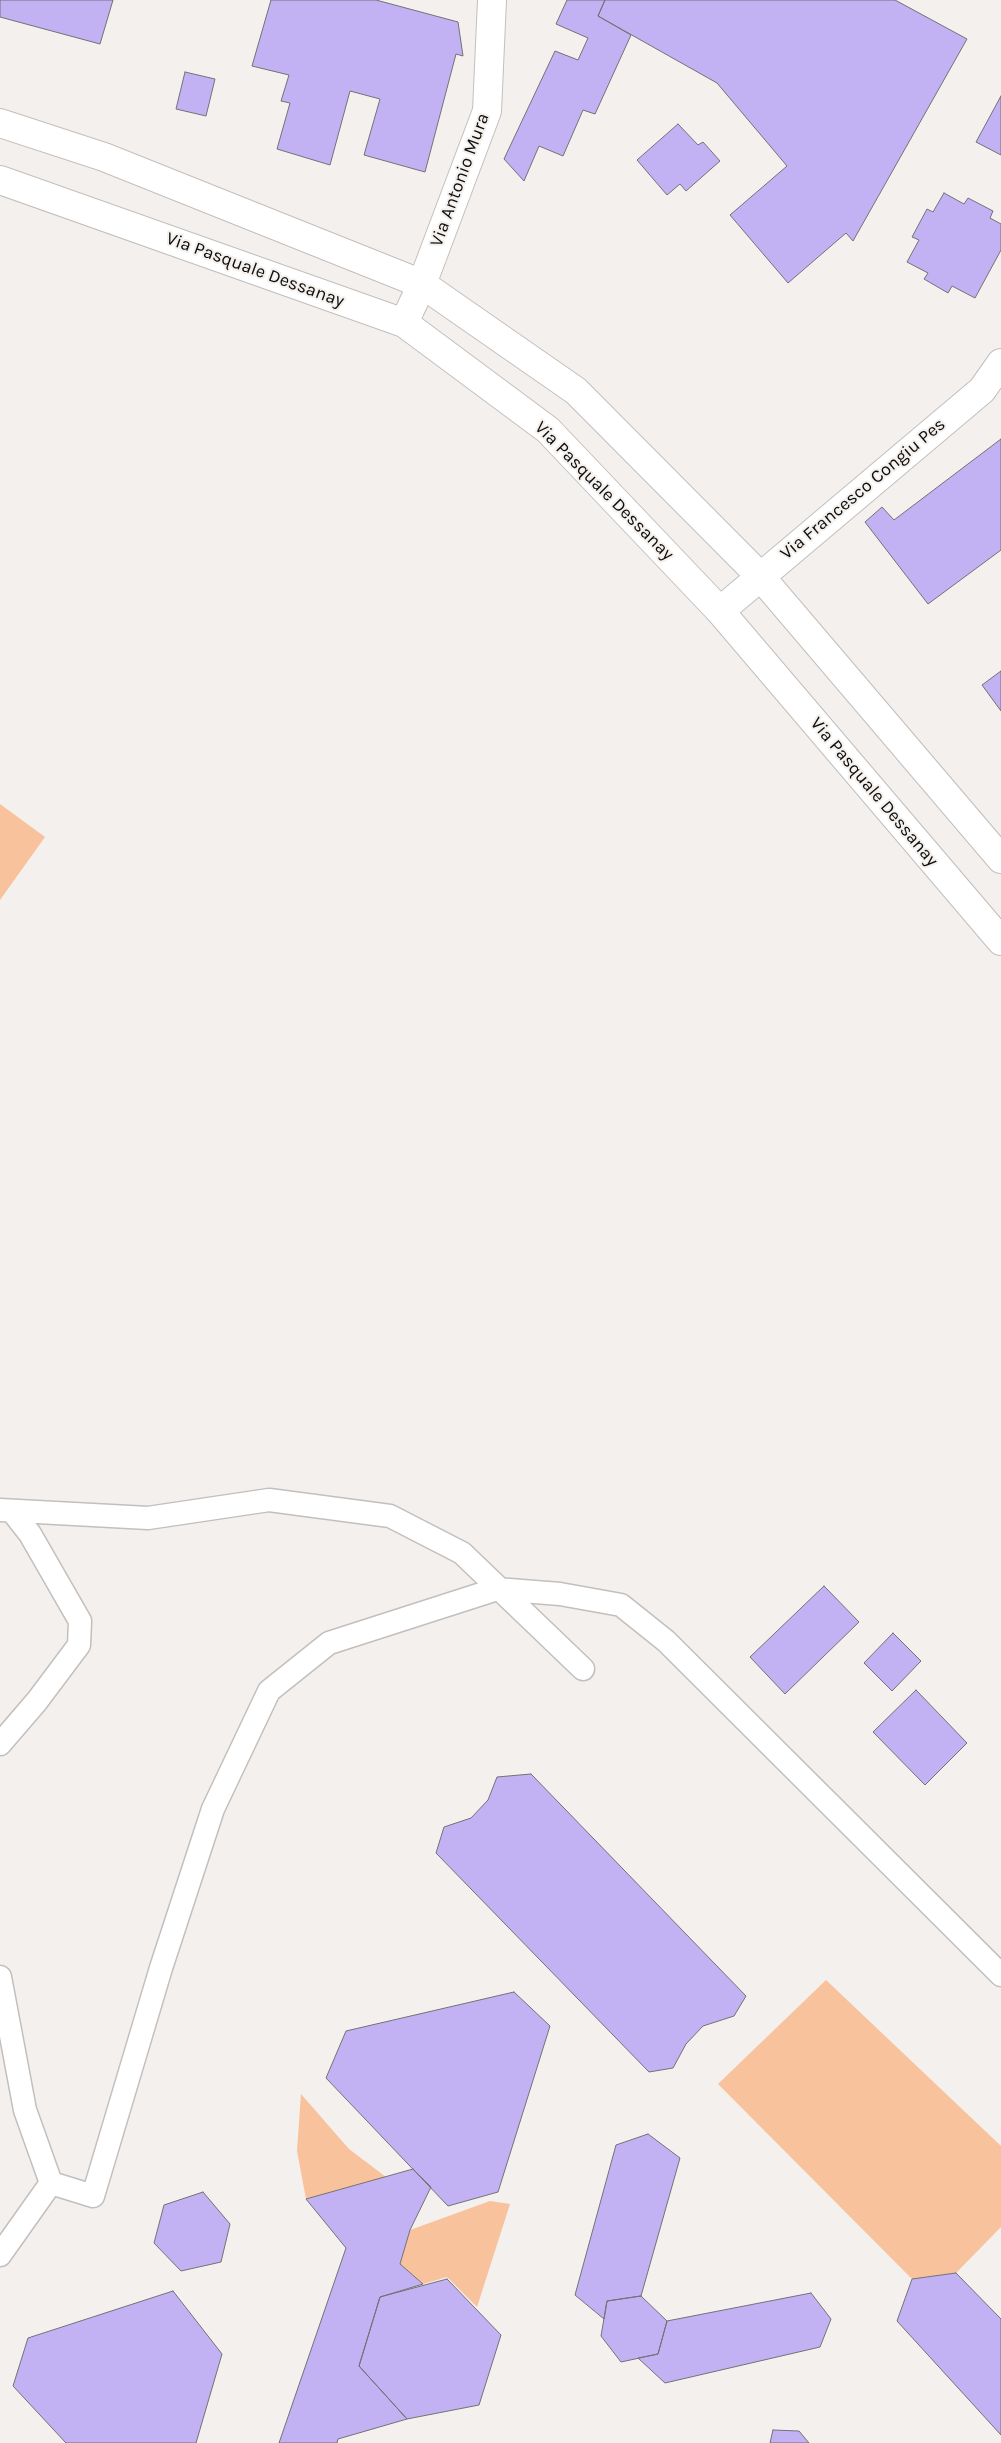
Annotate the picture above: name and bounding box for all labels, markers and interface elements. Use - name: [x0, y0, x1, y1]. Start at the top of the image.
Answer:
- street label: Via Antonio Mura: [426, 110, 494, 250]
- street label: Via Pasquale Dessanay: [163, 228, 347, 312]
- street label: Via Francesco Congiu Pes: [776, 414, 950, 564]
- street label: Via Pasquale Dessanay: [530, 417, 678, 565]
- street label: Via Pasquale Dessanay: [805, 713, 943, 871]

